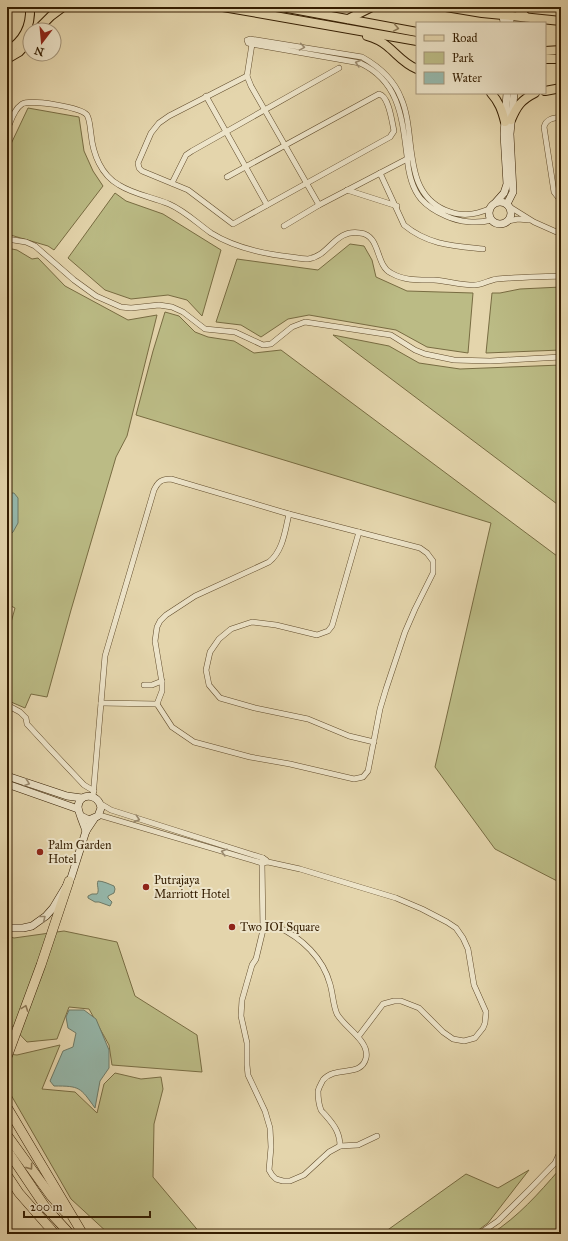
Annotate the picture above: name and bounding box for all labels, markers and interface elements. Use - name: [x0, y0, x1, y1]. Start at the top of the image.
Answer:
- north arrow: [22, 22, 62, 62]
- legend: [416, 22, 546, 94]
- one-way arrow: [393, 23, 400, 32]
- text: Road: [452, 31, 478, 45]
- one-way arrow: [299, 42, 306, 51]
- text: N: [32, 43, 46, 59]
- text: Park: [452, 51, 474, 65]
- one-way arrow: [355, 59, 362, 68]
- text: Water: [452, 71, 482, 85]
- one-way arrow: [23, 778, 30, 787]
- one-way arrow: [133, 814, 140, 822]
- place label: Palm Garden Hotel: [48, 838, 112, 866]
- marker: Palm Garden Hotel: [35, 847, 45, 857]
- one-way arrow: [221, 848, 228, 857]
- place label: Putrajaya Marriott Hotel: [154, 873, 231, 901]
- marker: Putrajaya Marriott Hotel: [141, 882, 151, 892]
- one-way arrow: [39, 916, 46, 923]
- place label: Two IOI Square: [240, 920, 320, 935]
- marker: Two IOI Square: [227, 922, 237, 932]
- one-way arrow: [21, 1004, 29, 1011]
- one-way arrow: [25, 1163, 33, 1170]
- scale bar: [24, 1193, 150, 1219]
- text: 200 m: [30, 1200, 63, 1214]

